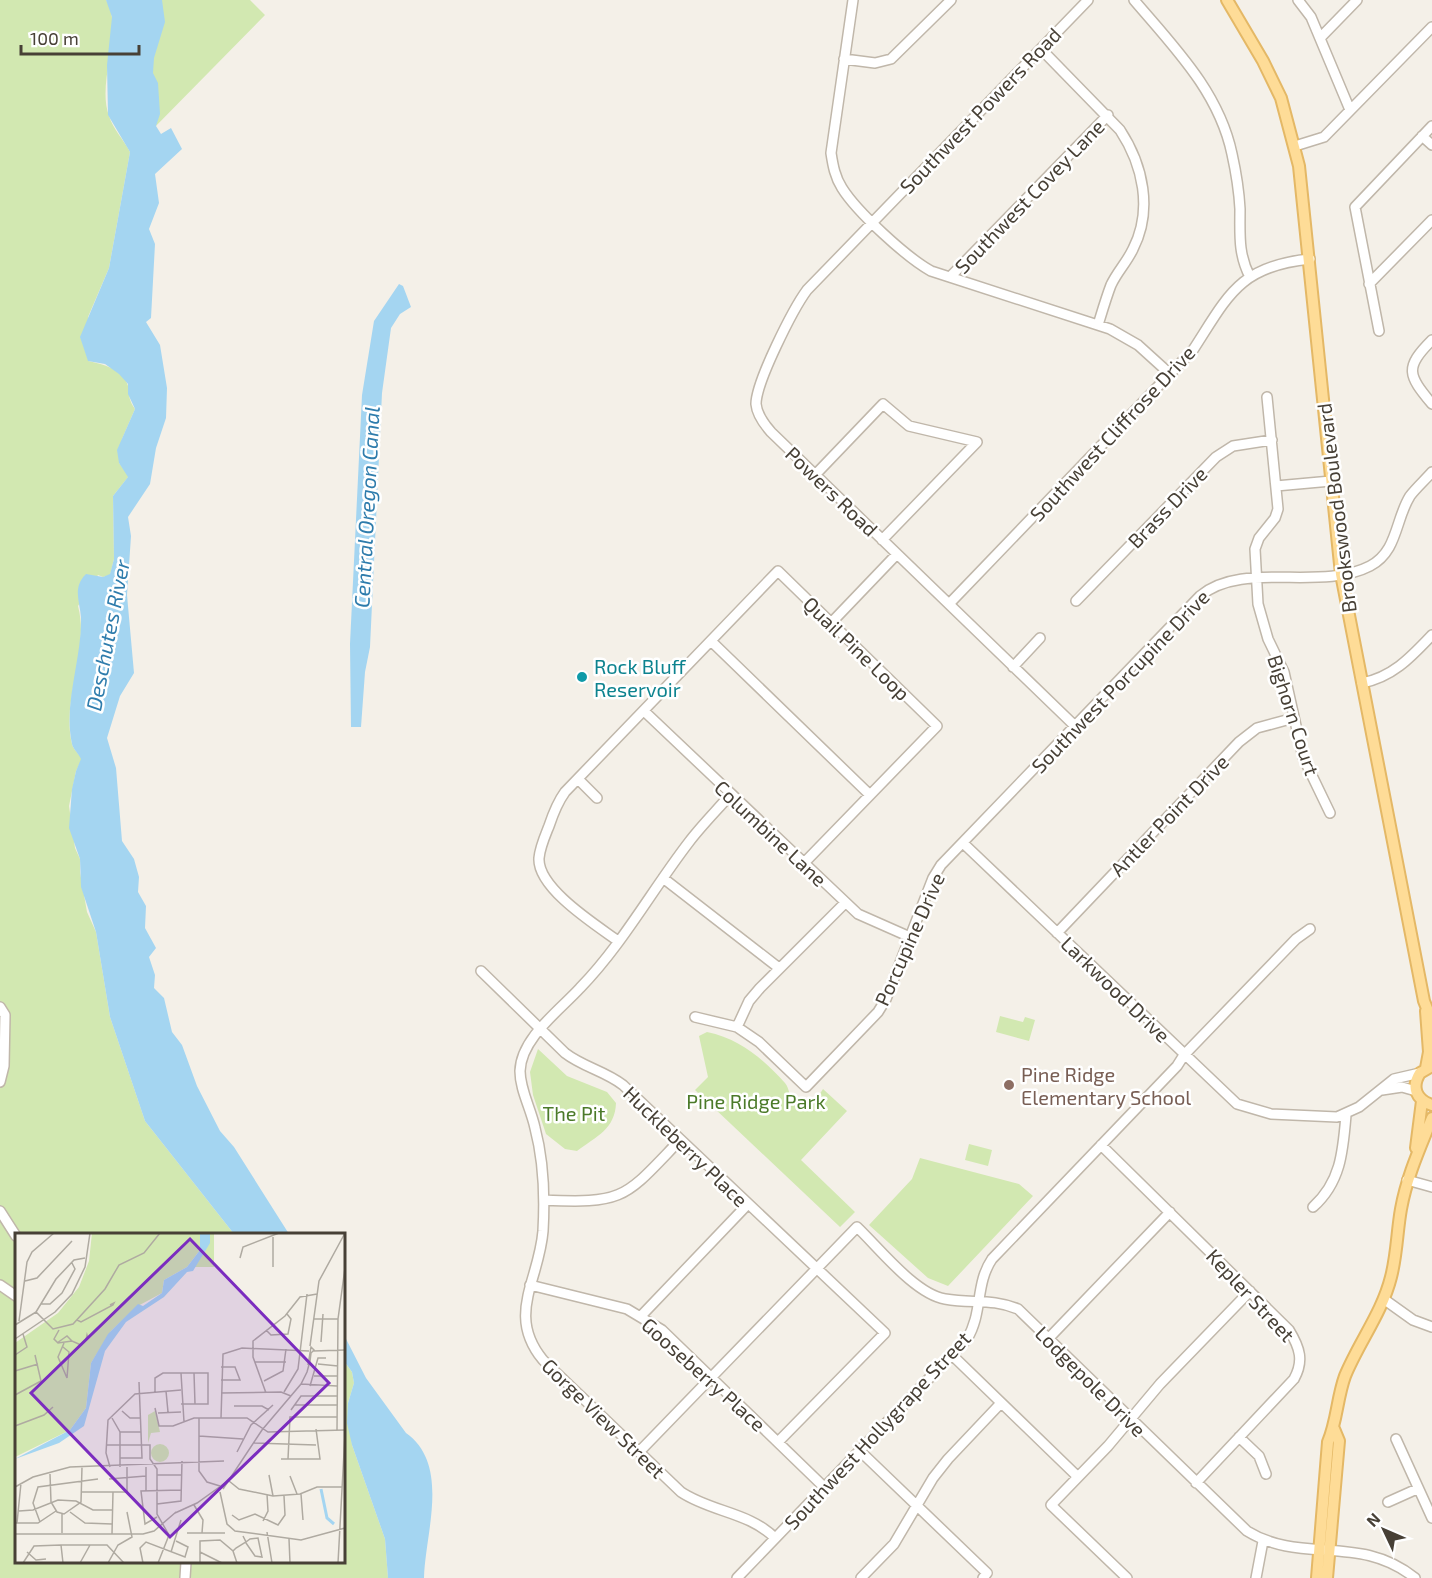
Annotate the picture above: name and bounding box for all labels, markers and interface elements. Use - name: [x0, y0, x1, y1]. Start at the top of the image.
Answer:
- scale bar: [21, 18, 140, 56]
- street label: Southwest Powers Road: [894, 22, 1066, 198]
- text: 100 m: [30, 27, 79, 49]
- street label: Southwest Covey Lane: [949, 114, 1109, 278]
- street label: Southwest Cliffrose Drive: [1024, 340, 1200, 526]
- street label: Brookswood Boulevard: [1311, 402, 1361, 614]
- water label: Central Oregon Canal: [348, 406, 384, 608]
- street label: Powers Road: [781, 441, 883, 541]
- street label: Brass Drive: [1122, 461, 1212, 553]
- water label: Deschutes River: [80, 557, 134, 713]
- street label: Southwest Porcupine Drive: [1026, 584, 1214, 778]
- street label: Quail Pine Loop: [799, 591, 915, 705]
- street label: Bighorn Court: [1263, 652, 1325, 779]
- place label: Rock Bluff Reservoir: [594, 654, 687, 701]
- marker: Rock Bluff Reservoir: [575, 670, 589, 684]
- street label: Antler Point Drive: [1105, 749, 1233, 881]
- street label: Columbine Lane: [710, 775, 832, 891]
- street label: Porcupine Drive: [869, 869, 949, 1009]
- street label: Larkwood Drive: [1057, 931, 1175, 1047]
- place label: Pine Ridge Elementary School: [1021, 1062, 1191, 1109]
- marker: Pine Ridge Elementary School: [1002, 1078, 1016, 1092]
- street label: Huckleberry Place: [619, 1081, 753, 1211]
- park label: Pine Ridge Park: [686, 1089, 826, 1113]
- park label: The Pit: [543, 1101, 606, 1125]
- inset map: [15, 1233, 345, 1563]
- street label: Kepler Street: [1202, 1244, 1300, 1347]
- street label: Gooseberry Place: [637, 1312, 771, 1436]
- street label: Lodgepole Drive: [1031, 1321, 1151, 1441]
- street label: Southwest Hollygrape Street: [779, 1326, 975, 1534]
- street label: Gorge View Street: [538, 1353, 671, 1483]
- north arrow: [1354, 1500, 1414, 1560]
- text: N: [1362, 1508, 1384, 1530]

